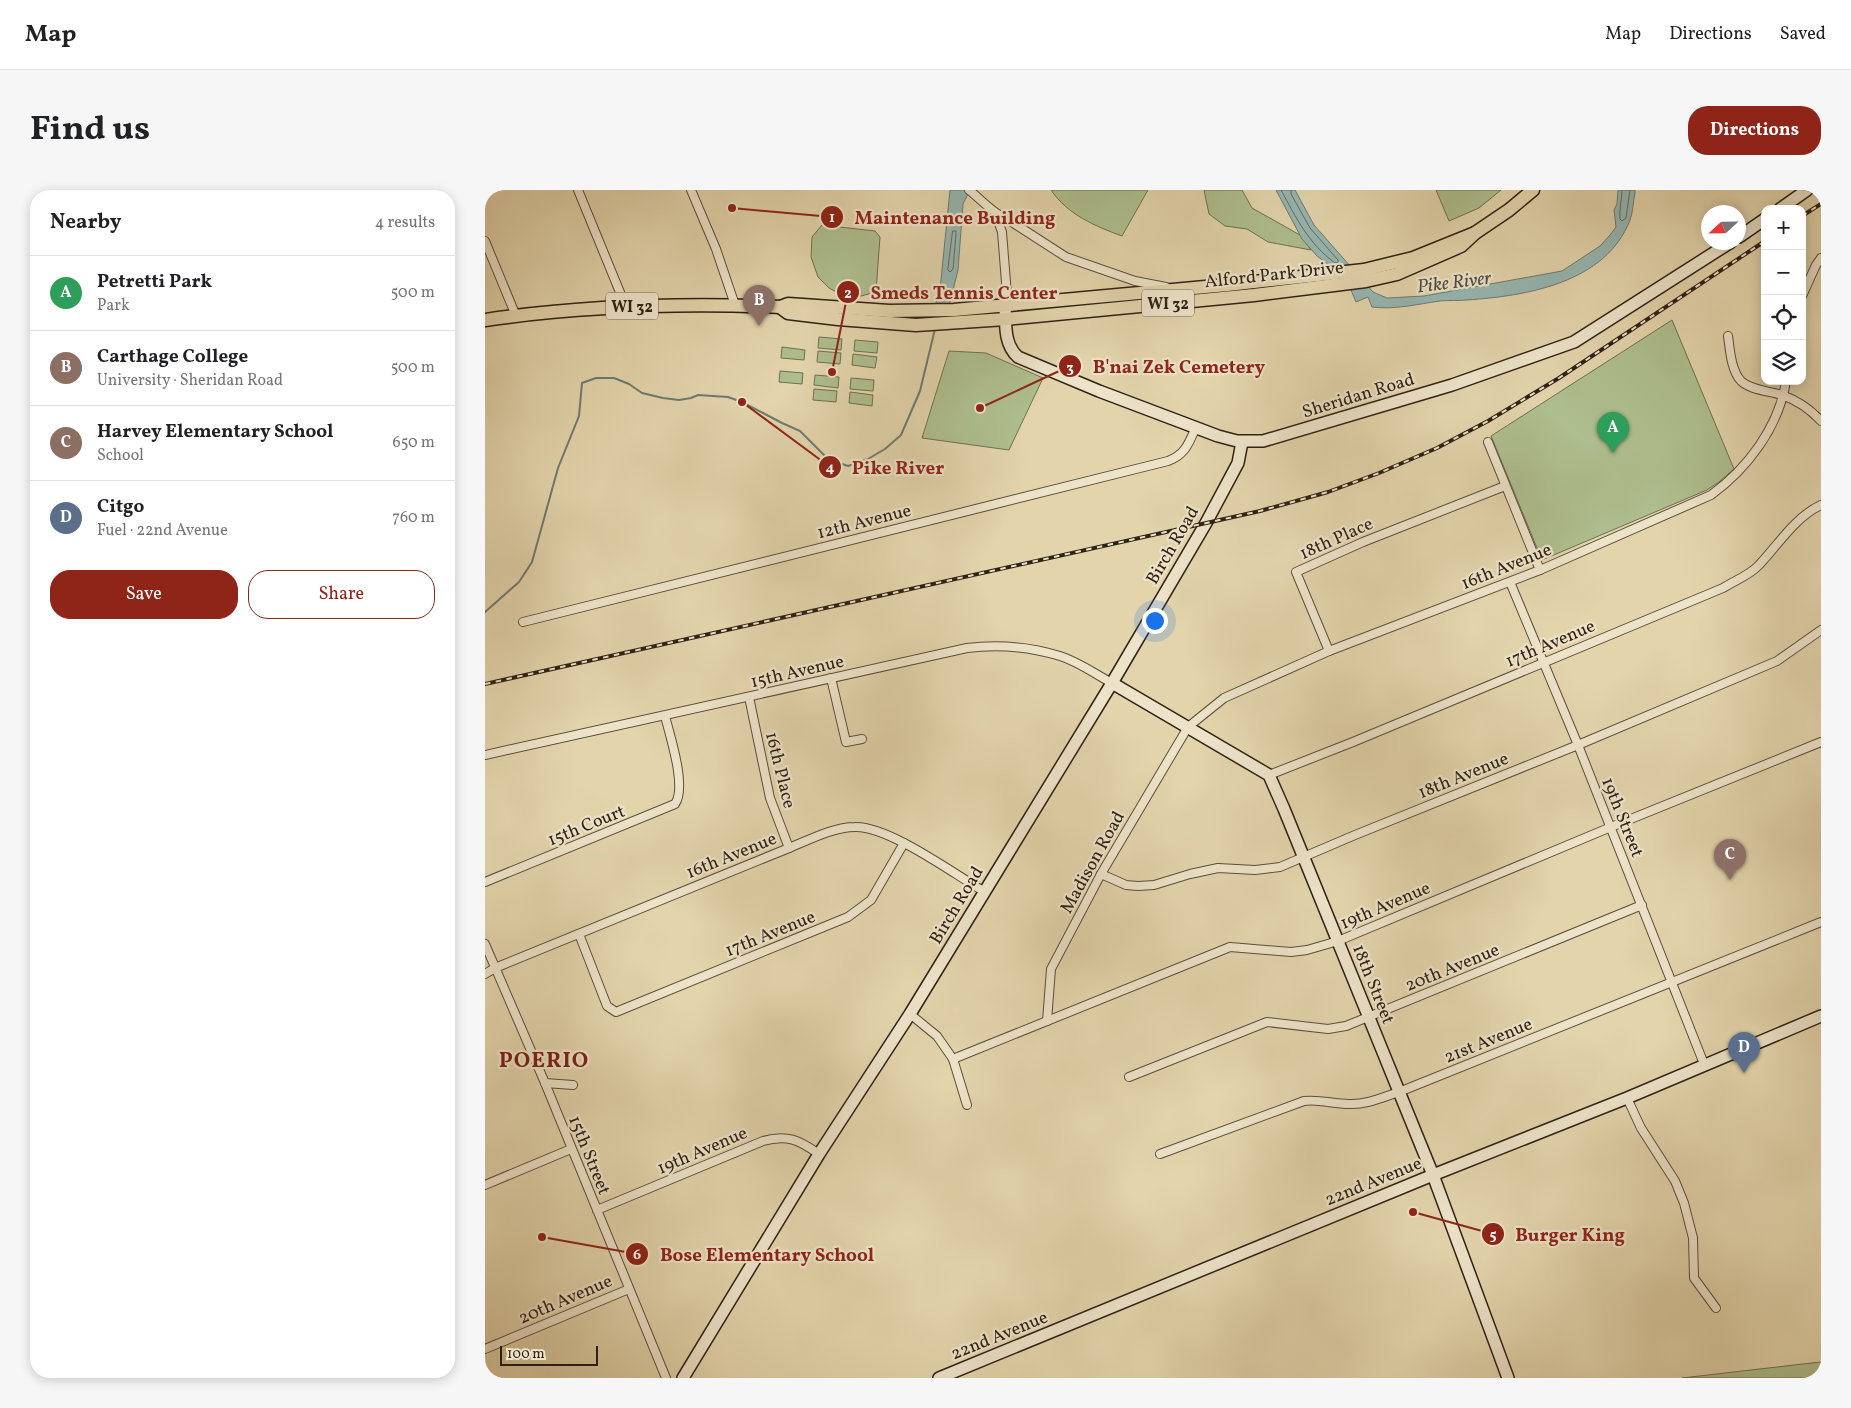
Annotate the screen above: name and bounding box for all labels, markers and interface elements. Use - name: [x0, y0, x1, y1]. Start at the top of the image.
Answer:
- text: Map: [25, 18, 76, 52]
- text: Map: [1605, 22, 1641, 47]
- text: Directions: [1669, 22, 1752, 47]
- text: Saved: [1780, 22, 1826, 47]
- text: Find us: [30, 106, 150, 154]
- button: Directions: [1688, 106, 1821, 155]
- callout: Maintenance Building: [819, 200, 1065, 234]
- north arrow: [1701, 205, 1746, 250]
- map controls: [1761, 205, 1806, 385]
- button: +: [1761, 205, 1806, 250]
- text: Maintenance Building: [855, 206, 1055, 232]
- text: Nearby: [50, 208, 121, 237]
- text: 1: [829, 208, 835, 229]
- text: 4 results: [375, 212, 435, 234]
- button: −: [1761, 250, 1806, 295]
- street label: Alford Park Drive: [1204, 256, 1345, 295]
- water label: Pike River: [1416, 265, 1494, 300]
- text: Petretti Park: [97, 269, 212, 295]
- callout: Smeds Tennis Center: [836, 275, 1068, 309]
- text: Smeds Tennis Center: [870, 281, 1058, 307]
- text: A: [60, 282, 72, 304]
- text: 500 m: [391, 282, 435, 304]
- text: 2: [844, 284, 852, 305]
- pin: B: [743, 285, 775, 326]
- road number: WI 32: [1142, 290, 1194, 316]
- road number: WI 32: [606, 292, 658, 320]
- text: Park: [97, 295, 130, 317]
- button: locate: [1761, 295, 1806, 340]
- button: layers: [1761, 340, 1806, 385]
- text: Carthage College: [97, 344, 248, 370]
- callout: B'nai Zek Cemetery: [1057, 349, 1275, 383]
- text: B'nai Zek Cemetery: [1093, 355, 1266, 381]
- text: B: [61, 357, 71, 379]
- text: 500 m: [391, 357, 435, 379]
- text: 3: [1066, 358, 1074, 379]
- street label: Sheridan Road: [1299, 367, 1418, 425]
- text: University · Sheridan Road: [97, 370, 283, 392]
- pin: A: [1597, 412, 1629, 453]
- text: Harvey Elementary School: [97, 419, 334, 445]
- text: C: [61, 432, 71, 454]
- text: 650 m: [393, 432, 435, 454]
- text: School: [97, 445, 144, 467]
- callout: Pike River: [817, 450, 955, 484]
- text: Pike River: [852, 456, 944, 482]
- text: 4: [825, 458, 835, 479]
- text: Citgo: [97, 494, 144, 520]
- street label: 12th Avenue: [815, 499, 914, 546]
- street label: Birch Road: [1141, 502, 1206, 590]
- text: D: [60, 507, 72, 529]
- text: 760 m: [392, 507, 435, 529]
- street label: 18th Place: [1296, 512, 1377, 567]
- text: Fuel · 22nd Avenue: [97, 520, 228, 542]
- street label: 16th Avenue: [1458, 538, 1556, 597]
- button: Save: [50, 570, 238, 619]
- button: Share: [248, 570, 435, 619]
- your location: [1142, 608, 1168, 634]
- street label: 17th Avenue: [1502, 614, 1599, 674]
- street label: 15th Avenue: [748, 650, 847, 695]
- street label: 16th Place: [758, 729, 801, 811]
- street label: 18th Avenue: [1415, 747, 1513, 806]
- street label: 19th Street: [1594, 774, 1649, 861]
- street label: 15th Court: [544, 800, 629, 853]
- street label: Madison Road: [1055, 807, 1132, 918]
- street label: 16th Avenue: [683, 827, 781, 886]
- pin: C: [1714, 839, 1746, 880]
- street label: Birch Road: [924, 862, 990, 949]
- street label: 19th Avenue: [1337, 876, 1435, 937]
- street label: 17th Avenue: [722, 905, 819, 964]
- street label: 20th Avenue: [1402, 938, 1504, 999]
- street label: 18th Street: [1345, 941, 1400, 1028]
- street label: 21st Avenue: [1441, 1012, 1536, 1070]
- pin: D: [1728, 1032, 1760, 1073]
- district label: POERIO: [499, 1046, 589, 1077]
- street label: 15th Street: [561, 1112, 616, 1199]
- street label: 19th Avenue: [654, 1121, 752, 1182]
- street label: 22nd Avenue: [1321, 1152, 1426, 1213]
- callout: Burger King: [1480, 1217, 1635, 1251]
- text: Burger King: [1515, 1223, 1625, 1249]
- text: 5: [1489, 1225, 1497, 1246]
- callout: Bose Elementary School: [624, 1237, 884, 1271]
- text: Bose Elementary School: [660, 1243, 874, 1269]
- text: 6: [633, 1245, 641, 1266]
- street label: 20th Avenue: [515, 1269, 616, 1331]
- street label: 22nd Avenue: [947, 1306, 1052, 1367]
- scale bar: [500, 1343, 597, 1366]
- text: 100 m: [507, 1345, 545, 1364]

